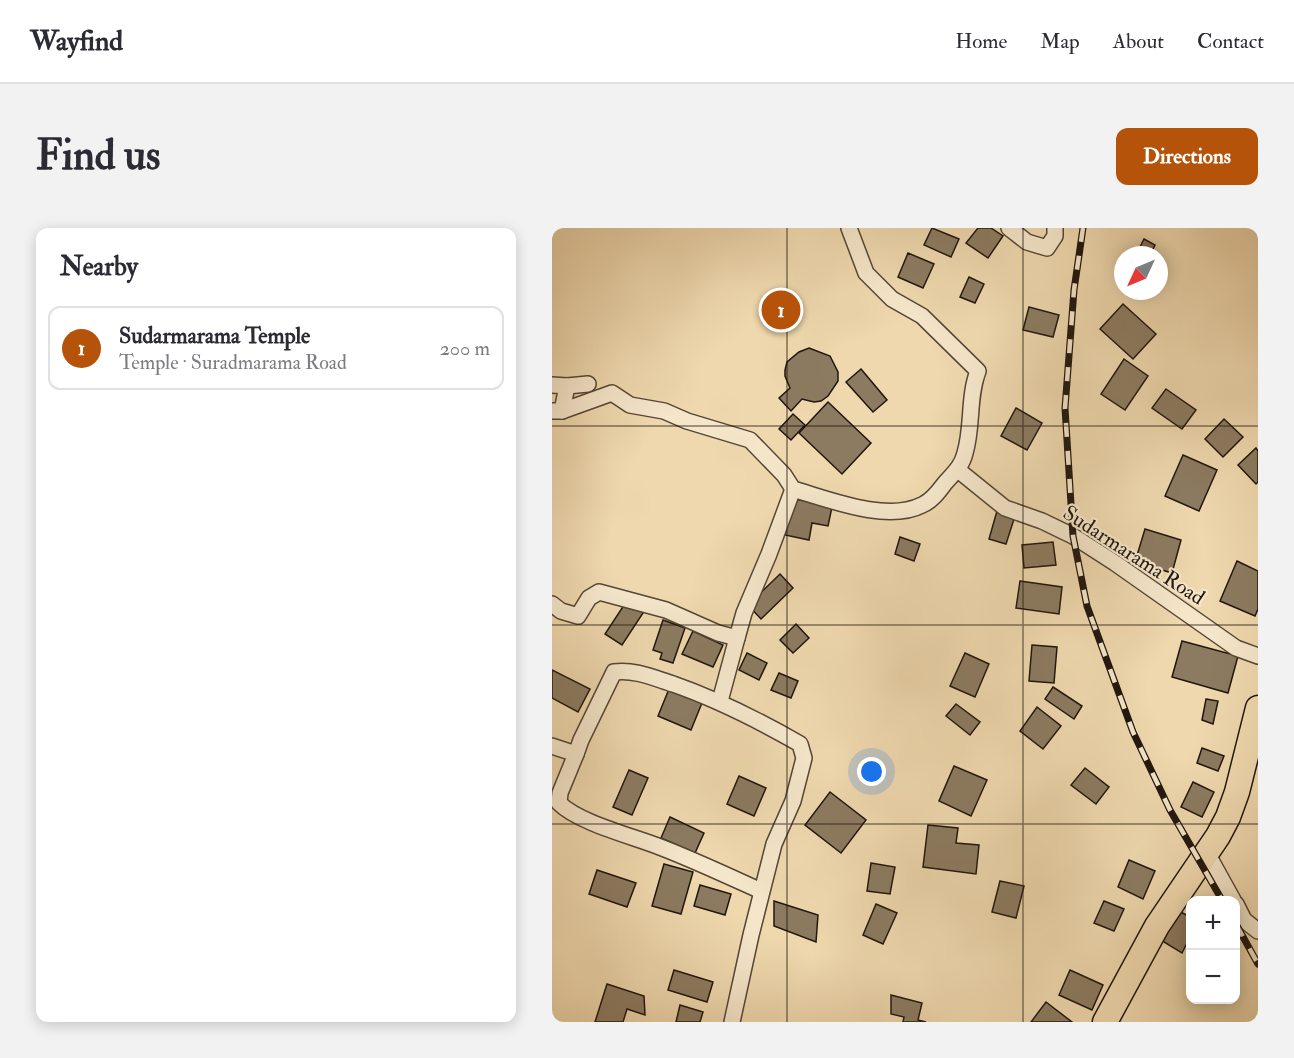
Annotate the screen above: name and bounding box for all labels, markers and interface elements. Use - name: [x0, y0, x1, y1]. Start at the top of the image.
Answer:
- text: Wayfind: [30, 24, 123, 59]
- text: Home: [955, 28, 1007, 55]
- text: Map: [1040, 28, 1080, 55]
- text: About: [1113, 28, 1164, 55]
- text: Contact: [1197, 28, 1264, 55]
- button: Directions: [1116, 128, 1258, 185]
- text: Find us: [36, 130, 160, 182]
- north arrow: [1114, 246, 1168, 300]
- text: Nearby: [60, 251, 138, 283]
- pin: 1: [762, 288, 800, 332]
- text: Sudarmarama Temple: [119, 322, 310, 350]
- text: 1: [78, 336, 85, 361]
- text: 200 m: [440, 336, 490, 361]
- text: Temple · Suradmarama Road: [119, 350, 347, 375]
- street label: Sudarmarama Road: [1058, 499, 1210, 612]
- your location: [857, 757, 886, 786]
- map controls: [1186, 896, 1240, 1004]
- button: +: [1186, 896, 1240, 950]
- button: −: [1186, 950, 1240, 1004]

